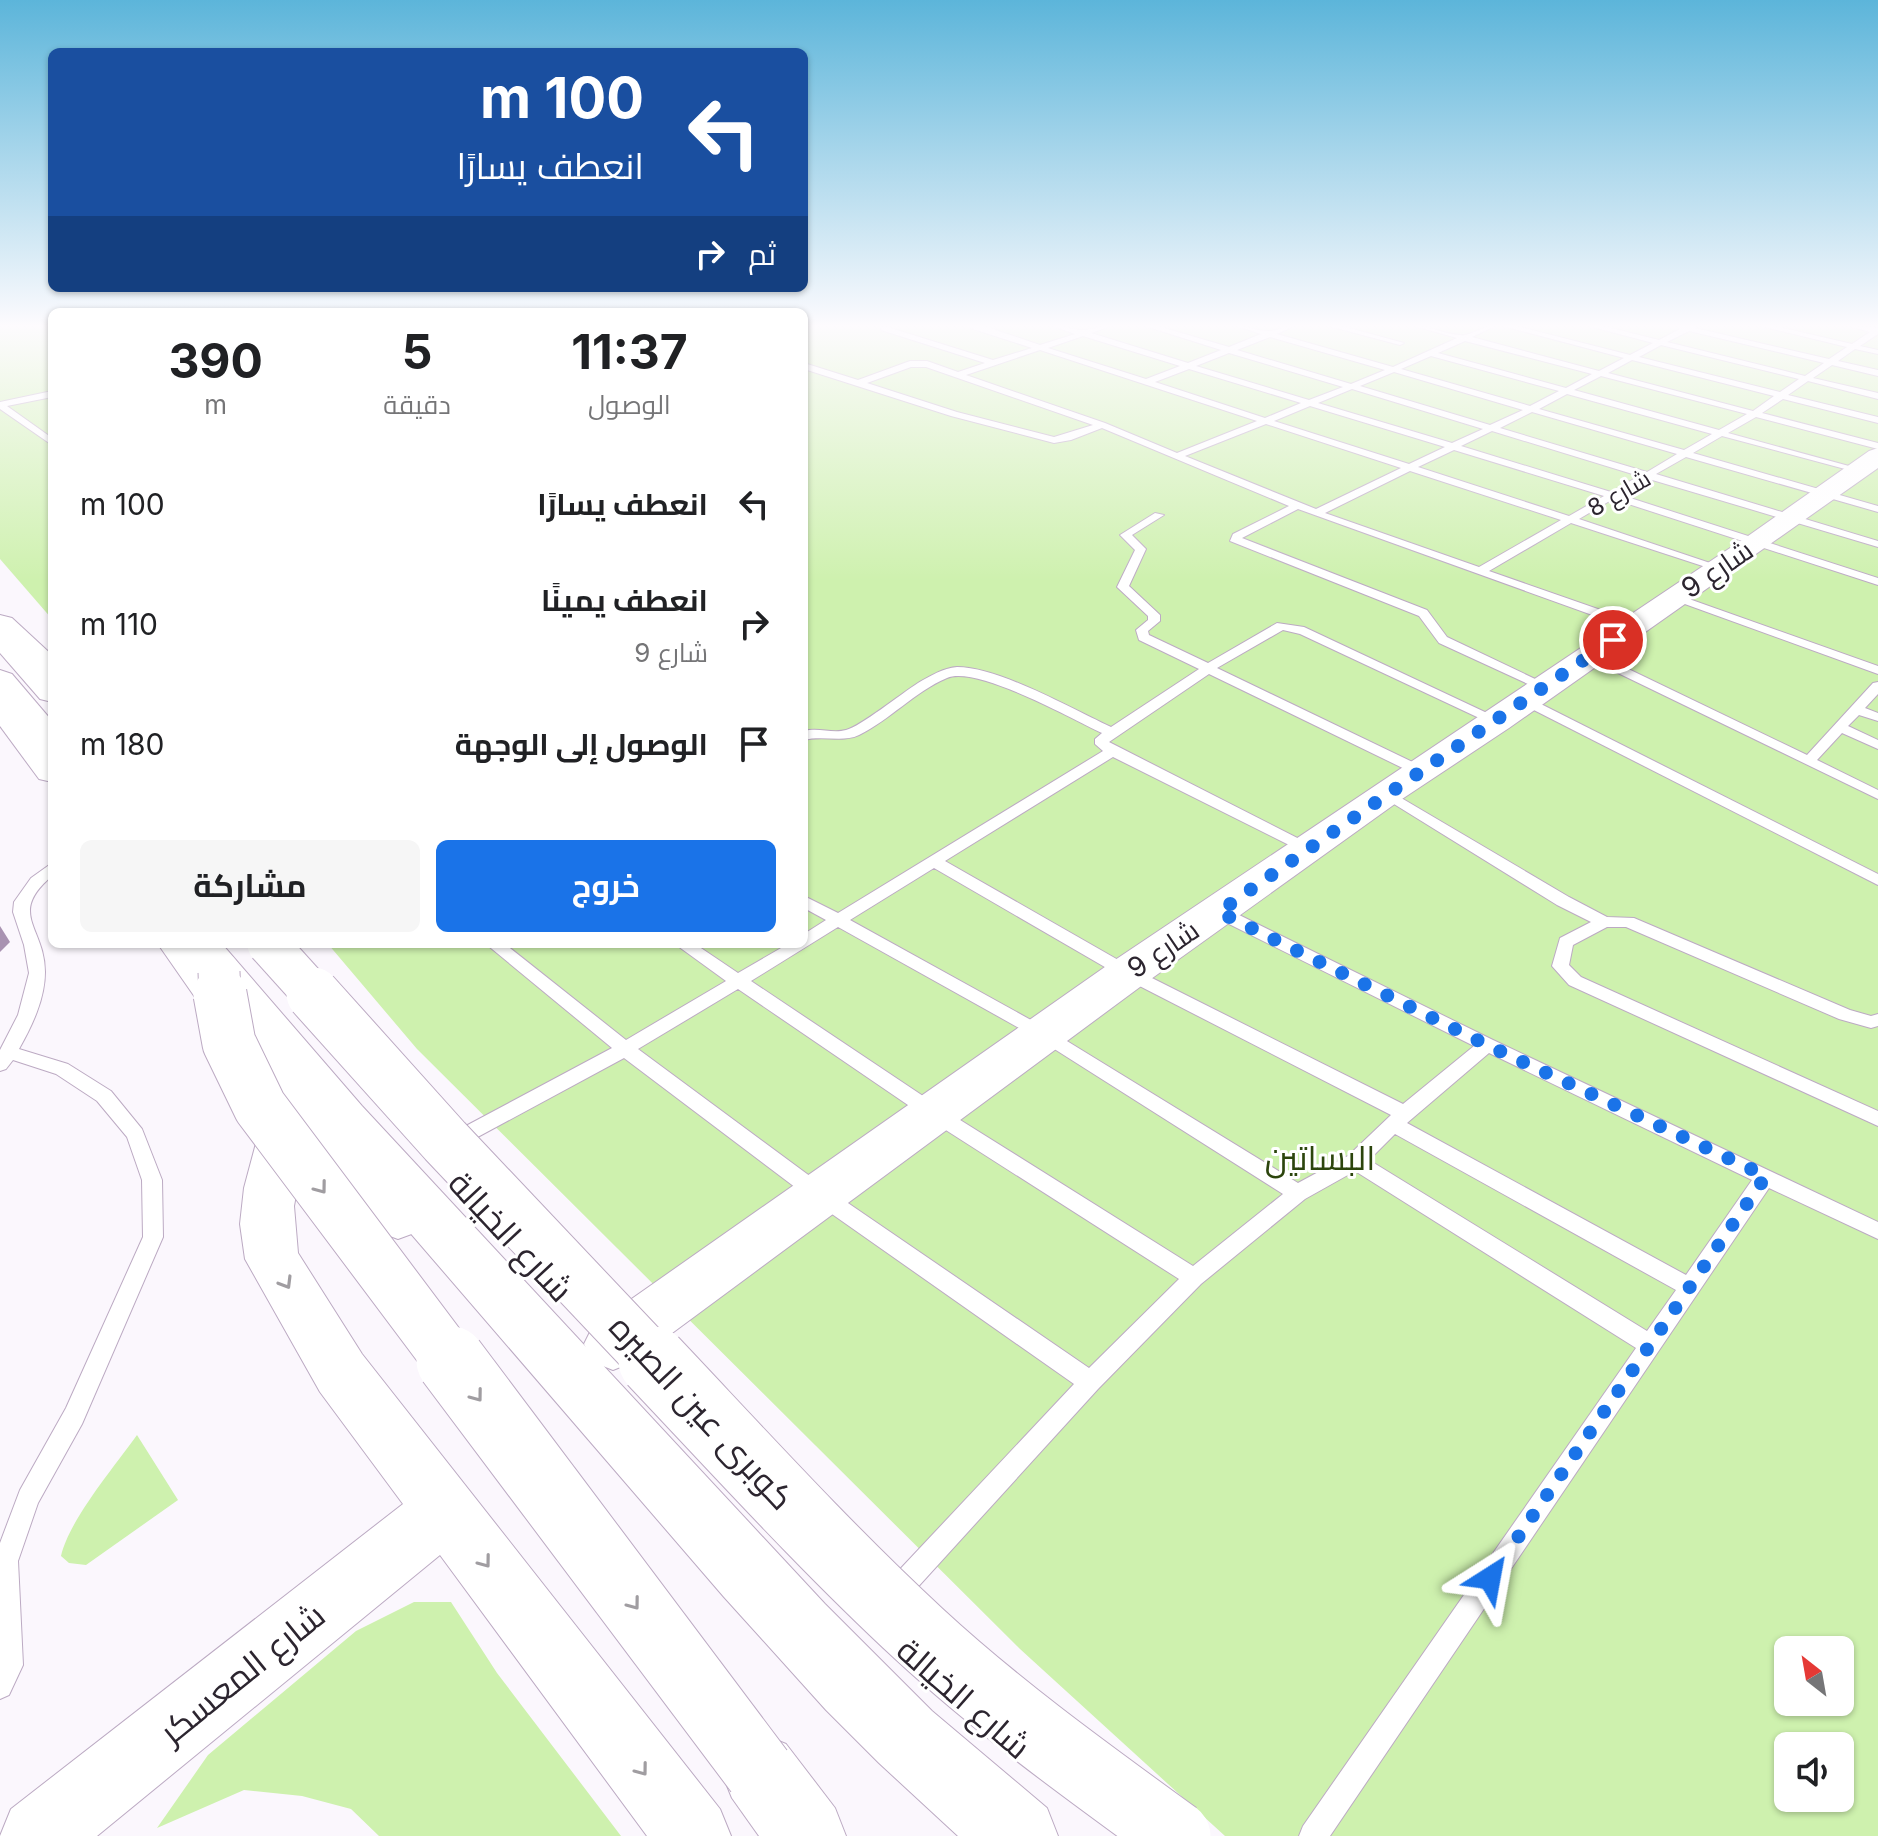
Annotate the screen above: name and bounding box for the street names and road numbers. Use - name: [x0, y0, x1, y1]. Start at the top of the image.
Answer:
- street label: شارع 8: [1582, 463, 1657, 524]
- street label: شارع 9: [1675, 533, 1761, 607]
- street label: شارع 9: [1121, 913, 1207, 987]
- street label: شارع الخيالة: [438, 1162, 582, 1312]
- street label: كوبرى عين الصيره: [601, 1306, 803, 1519]
- street label: شارع المعسكر: [150, 1594, 335, 1756]
- street label: شارع الخيالة: [887, 1629, 1039, 1769]

